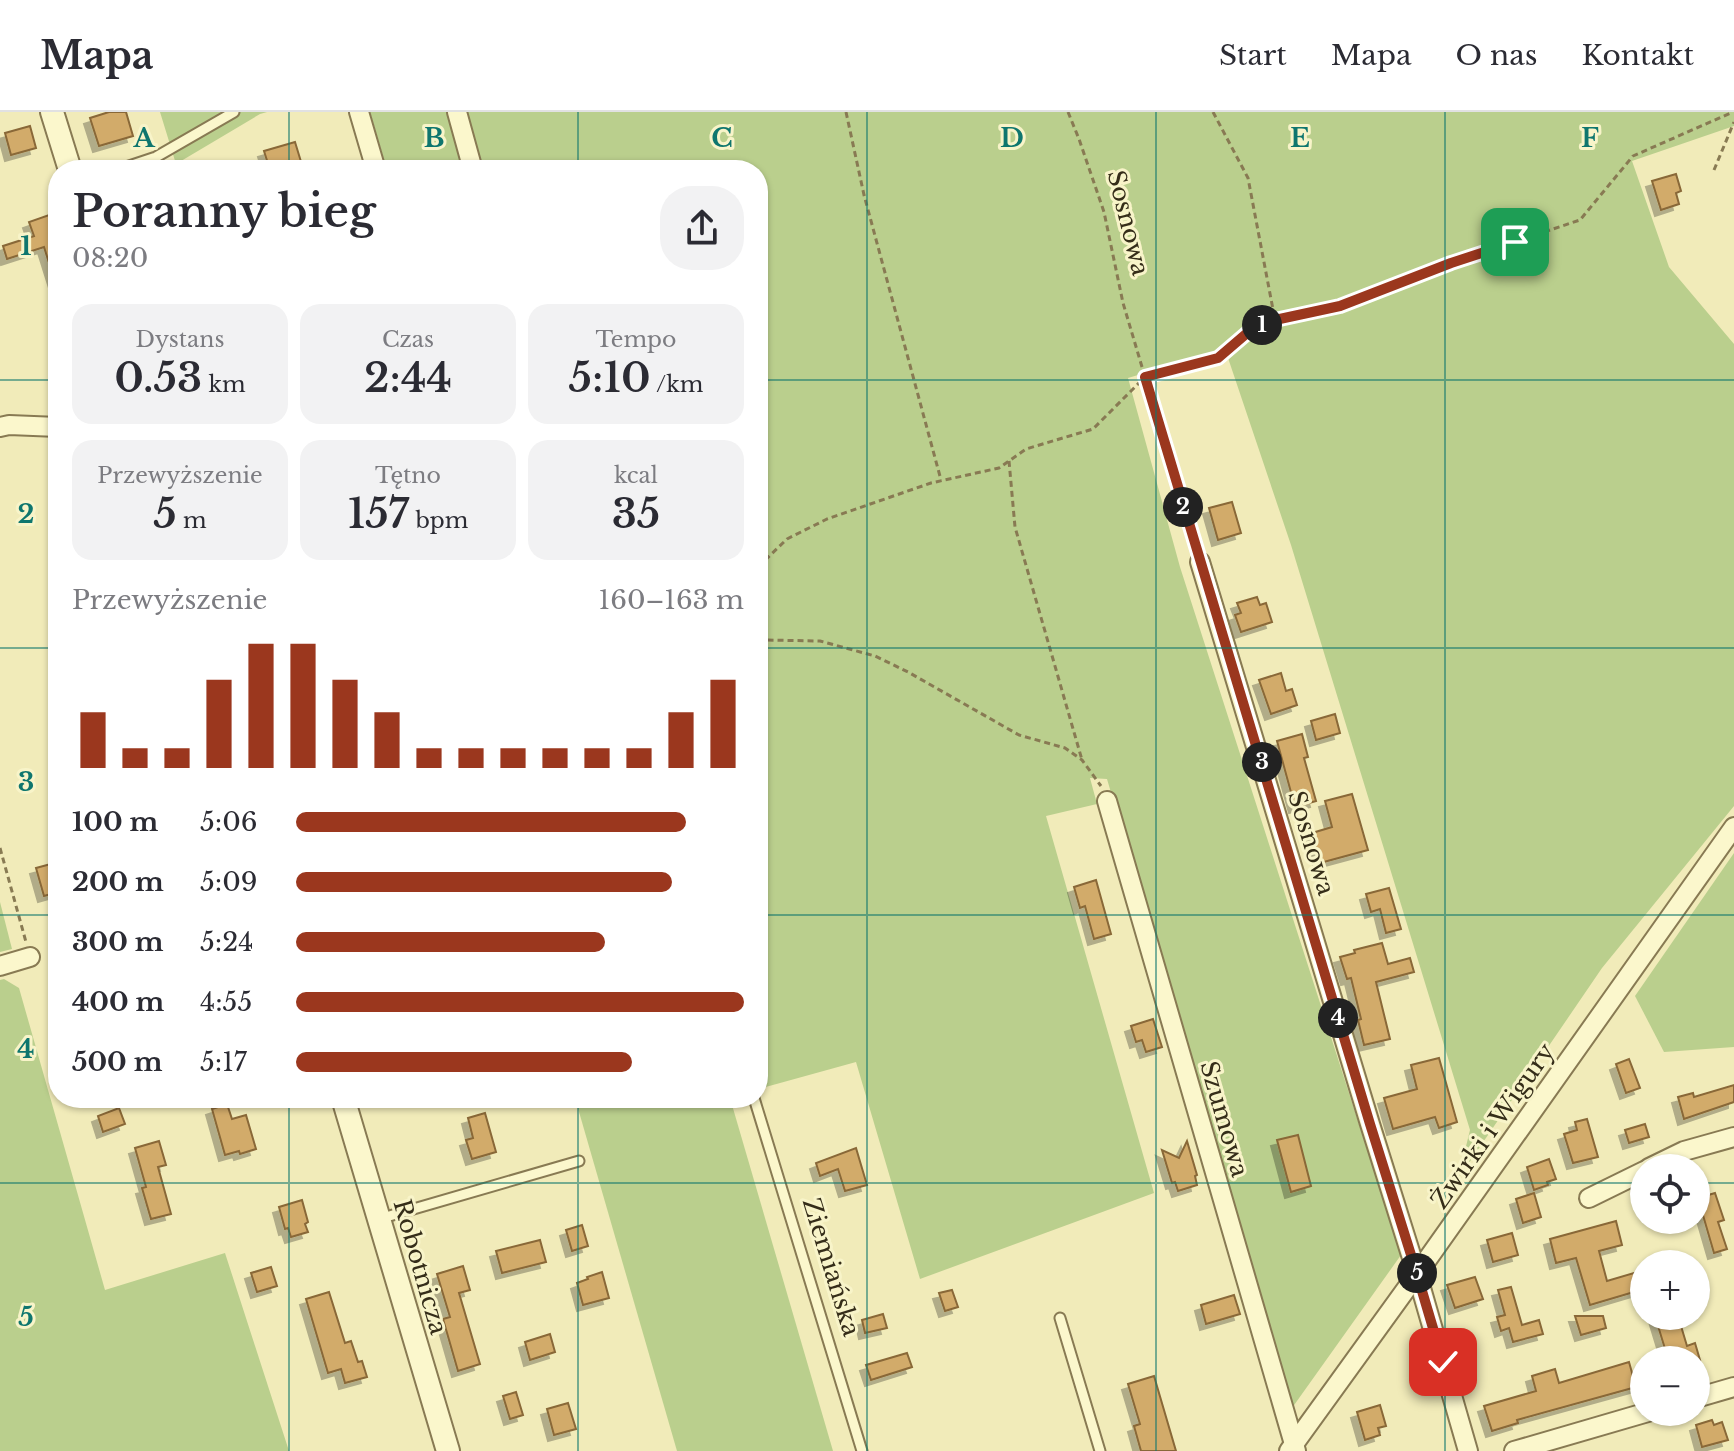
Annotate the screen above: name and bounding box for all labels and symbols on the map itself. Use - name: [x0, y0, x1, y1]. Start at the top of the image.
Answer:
- text: A: [132, 122, 155, 154]
- text: B: [424, 122, 444, 154]
- text: C: [711, 122, 733, 154]
- text: D: [1000, 122, 1024, 154]
- text: E: [1290, 122, 1310, 154]
- text: F: [1581, 122, 1599, 154]
- street label: Sosnowa: [1101, 167, 1156, 279]
- pin: [1481, 208, 1549, 276]
- text: 1: [20, 230, 32, 262]
- pin: 1: [1242, 305, 1282, 345]
- pin: 2: [1163, 487, 1203, 527]
- text: 2: [18, 498, 34, 530]
- pin: 3: [1242, 742, 1282, 782]
- text: 3: [18, 766, 34, 798]
- street label: Sosnowa: [1282, 787, 1341, 899]
- pin: 4: [1318, 998, 1358, 1038]
- text: 4: [17, 1033, 35, 1065]
- street label: Żwirki i Wigury: [1425, 1037, 1561, 1214]
- street label: Szumowa: [1194, 1058, 1255, 1181]
- street label: Ziemiańska: [797, 1194, 866, 1340]
- street label: Robotnicza: [387, 1196, 454, 1338]
- pin: 5: [1397, 1253, 1437, 1293]
- text: 5: [18, 1301, 34, 1333]
- pin: [1409, 1328, 1477, 1396]

